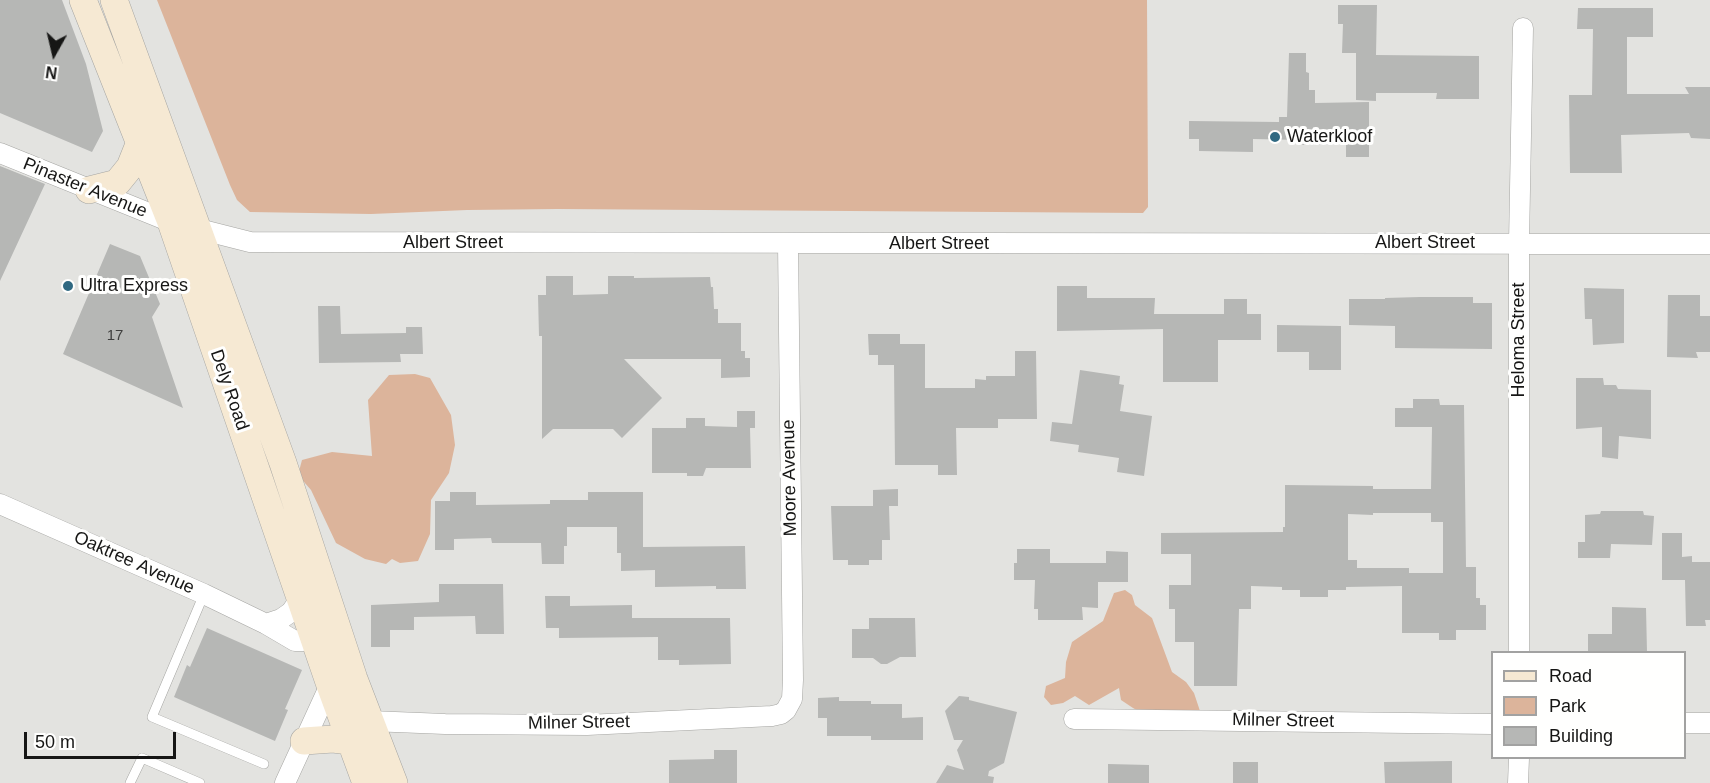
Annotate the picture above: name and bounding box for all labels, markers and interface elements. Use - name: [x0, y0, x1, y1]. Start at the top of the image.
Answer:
- north arrow: [24, 24, 84, 84]
- text: N: [45, 63, 58, 82]
- place label: Waterkloof: [1287, 126, 1372, 148]
- marker: Waterkloof: [1268, 130, 1282, 144]
- street label: Pinaster Avenue: [20, 153, 150, 223]
- street label: Albert Street: [403, 232, 503, 254]
- street label: Albert Street: [1375, 232, 1475, 254]
- street label: Albert Street: [889, 233, 989, 255]
- place label: Ultra Express: [80, 275, 188, 297]
- marker: Ultra Express: [61, 279, 75, 293]
- street label: Heloma Street: [1508, 282, 1530, 398]
- house number: 17: [107, 327, 123, 345]
- street label: Dely Road: [205, 347, 253, 433]
- street label: Moore Avenue: [778, 419, 802, 537]
- street label: Oaktree Avenue: [70, 527, 198, 599]
- legend: [1491, 651, 1686, 759]
- text: Road: [1549, 666, 1592, 686]
- text: Park: [1549, 696, 1586, 716]
- street label: Milner Street: [1232, 709, 1334, 733]
- street label: Milner Street: [528, 711, 630, 735]
- scale bar: [27, 720, 178, 758]
- text: Building: [1549, 726, 1613, 746]
- text: 50 m: [35, 732, 75, 752]

